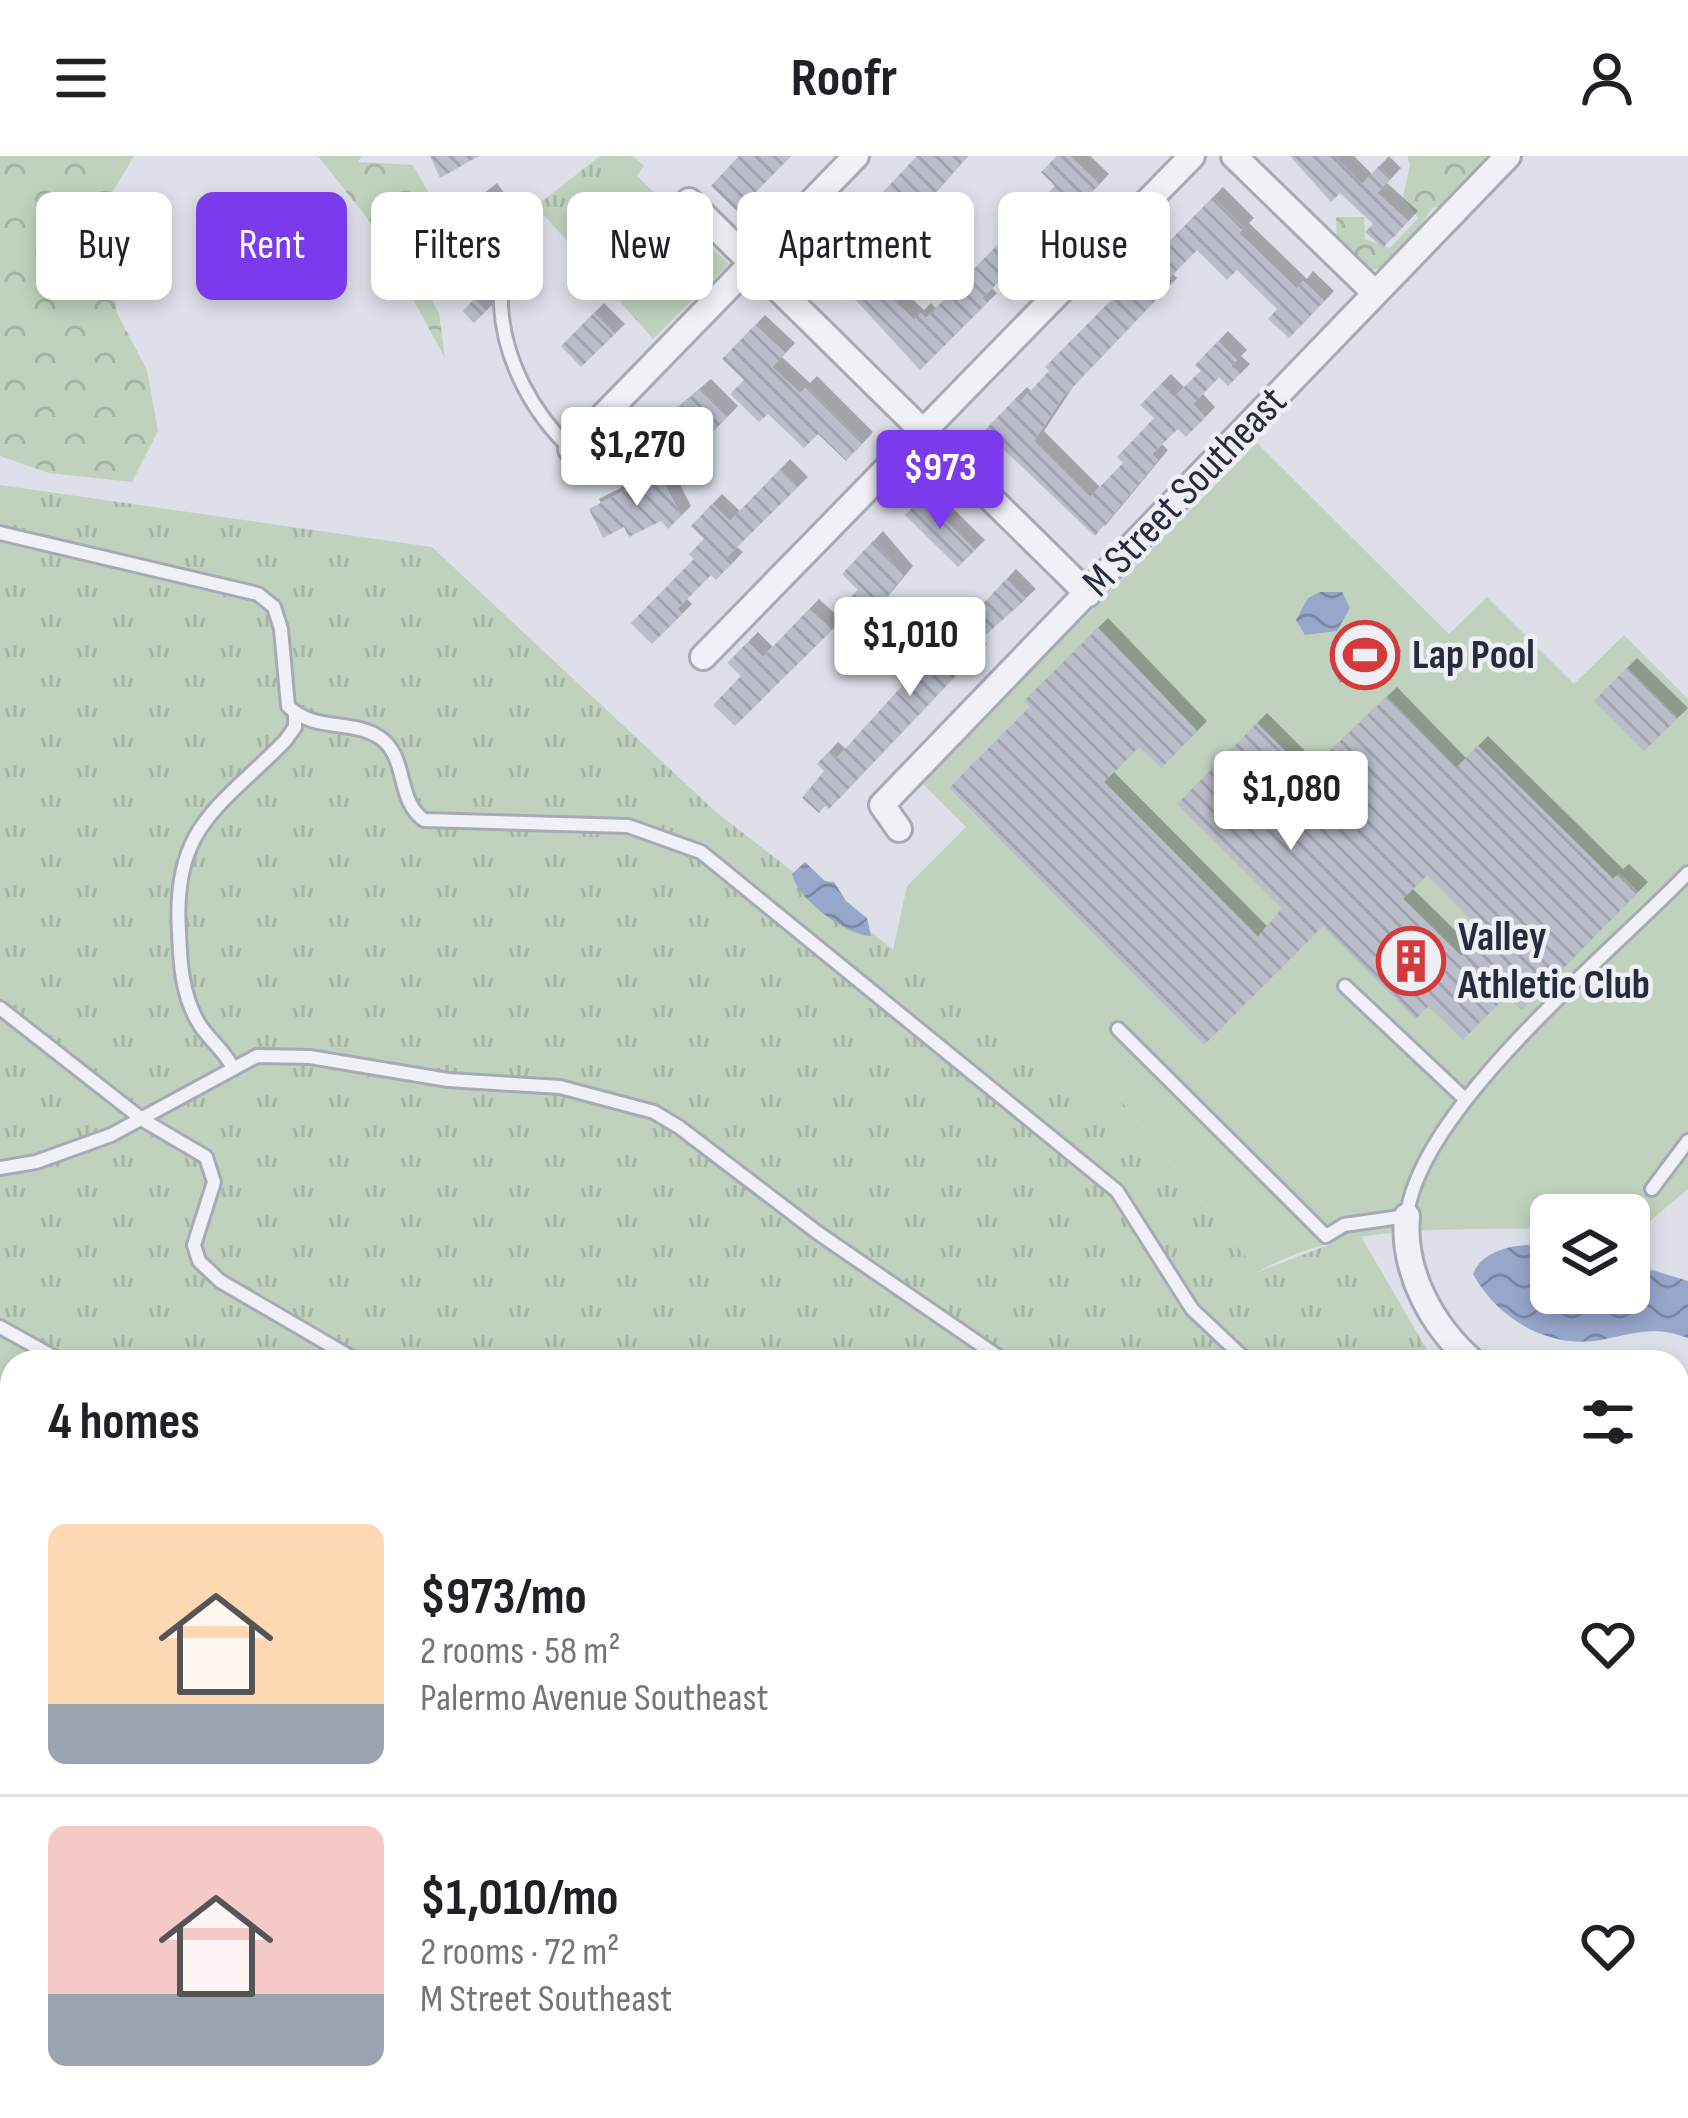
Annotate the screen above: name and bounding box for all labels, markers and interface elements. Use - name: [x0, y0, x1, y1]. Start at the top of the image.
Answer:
- icon: menu: [48, 45, 114, 111]
- icon: person: [1574, 45, 1640, 111]
- text: Roofr: [791, 46, 897, 111]
- chip: Buy: [36, 192, 172, 300]
- chip: Rent: [196, 192, 347, 300]
- chip: Filters: [371, 192, 543, 300]
- chip: New: [567, 192, 713, 300]
- chip: Apartment: [737, 192, 974, 300]
- chip: House: [998, 192, 1170, 300]
- street label: M Street Southeast: [1072, 377, 1298, 607]
- pin: $1,270: [539, 407, 735, 509]
- text: $1,270: [588, 422, 686, 469]
- pin: $973: [869, 430, 1011, 532]
- text: $973: [904, 445, 976, 492]
- pin: $1,010: [812, 597, 1008, 699]
- text: $1,010: [861, 612, 959, 659]
- sports icon: Lap Pool: [1330, 620, 1400, 690]
- place label: Lap Pool: [1412, 630, 1535, 681]
- pin: $1,080: [1193, 751, 1389, 853]
- text: $1,080: [1241, 766, 1341, 813]
- place label: Valley Athletic Club: [1457, 912, 1650, 1011]
- building icon: Valley Athletic Club: [1376, 926, 1446, 996]
- map controls: [1530, 1194, 1650, 1314]
- button: layers: [1530, 1194, 1650, 1314]
- icon: filters: [1575, 1389, 1641, 1455]
- text: 4 homes: [48, 1392, 200, 1453]
- text: $973/mo: [420, 1567, 587, 1628]
- icon: home: [144, 1572, 288, 1716]
- icon: heart: [1575, 1611, 1641, 1677]
- text: 2 rooms · 58 m²: [420, 1628, 621, 1675]
- text: Palermo Avenue Southeast: [420, 1675, 768, 1722]
- text: $1,010/mo: [420, 1868, 619, 1929]
- icon: home: [144, 1874, 288, 2018]
- icon: heart: [1575, 1913, 1641, 1979]
- text: 2 rooms · 72 m²: [420, 1929, 619, 1976]
- text: M Street Southeast: [420, 1976, 672, 2023]

